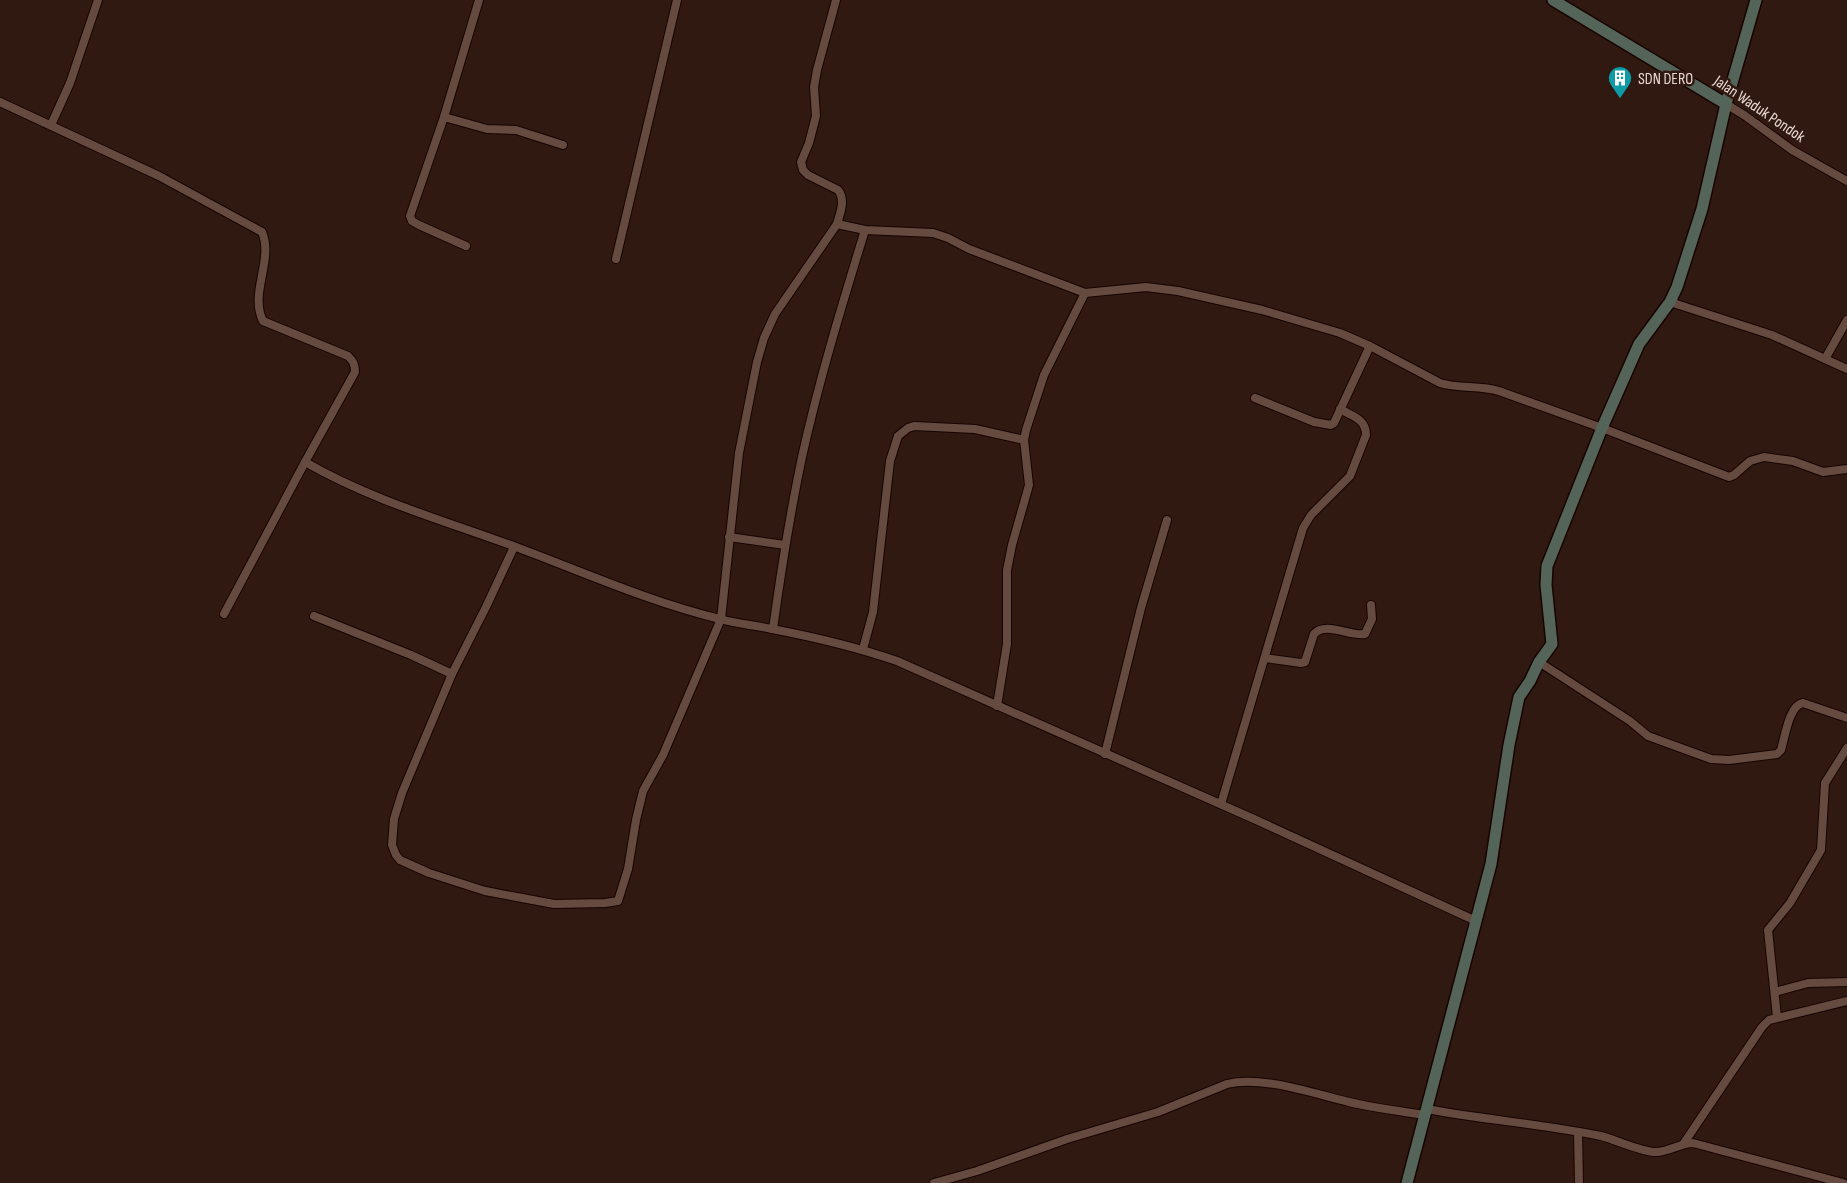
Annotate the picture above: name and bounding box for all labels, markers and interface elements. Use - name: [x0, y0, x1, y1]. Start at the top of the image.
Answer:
- building icon: SDN DERO: [1607, 65, 1633, 99]
- place label: SDN DERO: [1638, 70, 1693, 89]
- street label: Jalan Waduk Pondok: [1709, 71, 1808, 147]

